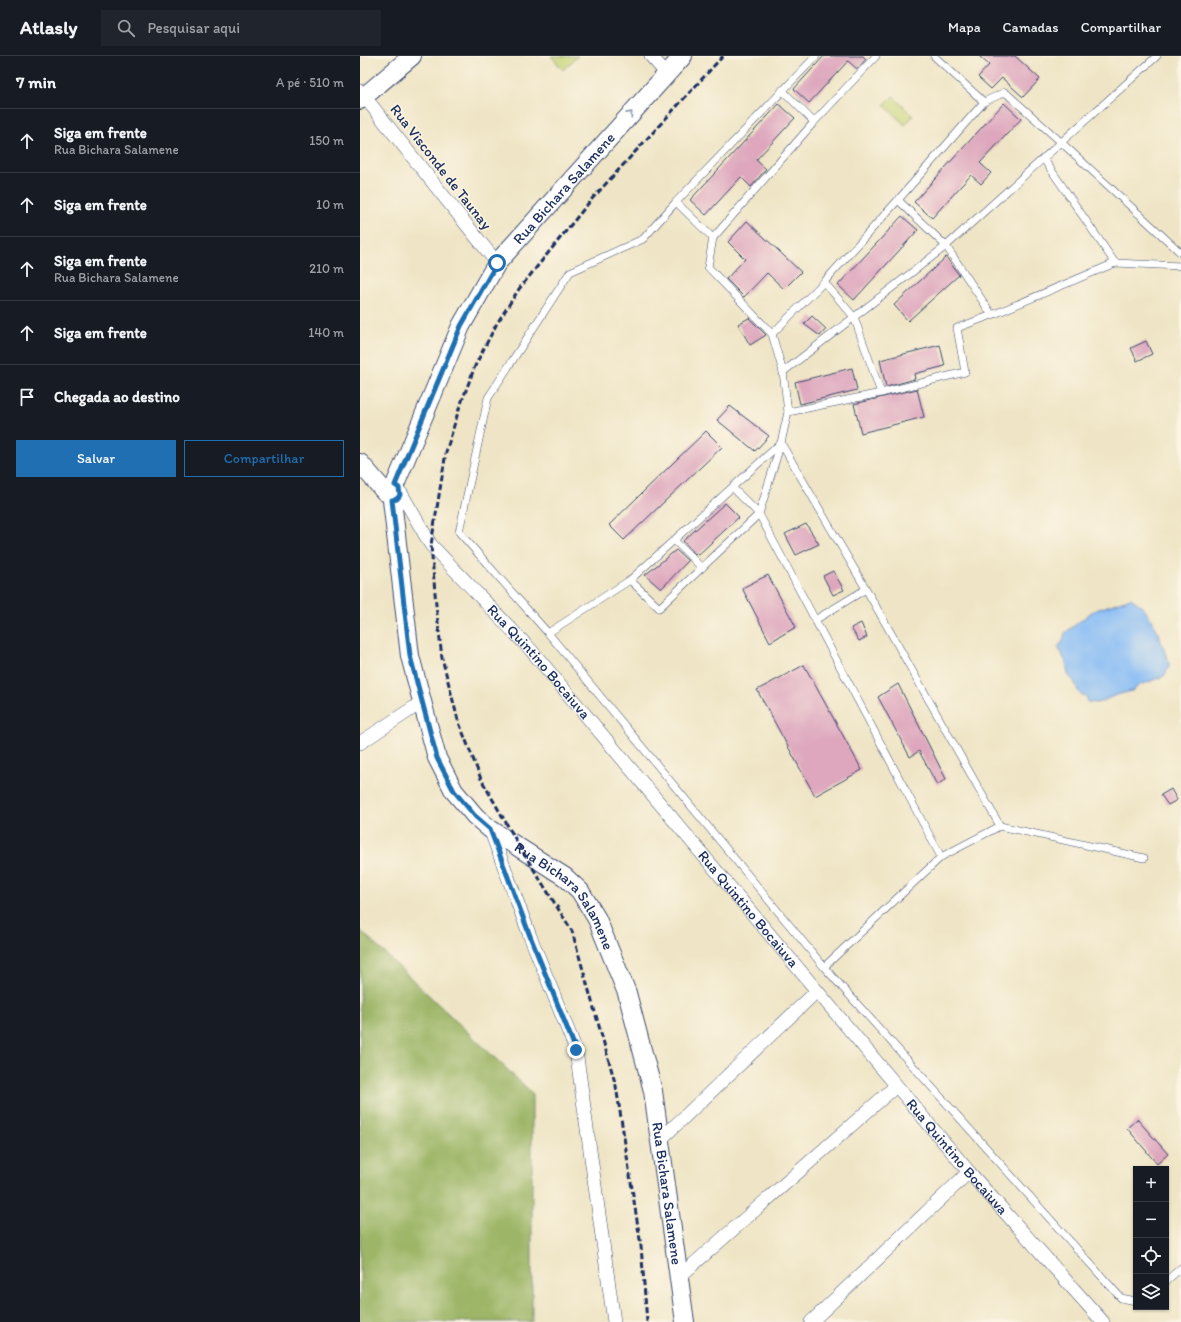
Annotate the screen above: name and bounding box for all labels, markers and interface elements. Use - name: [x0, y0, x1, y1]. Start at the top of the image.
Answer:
- search box: [101, 10, 381, 46]
- text: Atlasly: [20, 16, 77, 39]
- icon: search: [115, 17, 137, 39]
- text: Pesquisar aqui: [147, 19, 240, 37]
- text: Mapa: [948, 19, 981, 36]
- text: Camadas: [1003, 19, 1059, 36]
- text: Compartilhar: [1081, 19, 1161, 36]
- text: 7 min: [16, 72, 56, 92]
- text: A pé · 510 m: [276, 75, 344, 90]
- street label: Rua Visconde de Taunay: [386, 101, 496, 233]
- one-way arrow: [626, 111, 633, 119]
- text: Siga em frente: [54, 124, 147, 142]
- street label: Rua Bichara Salamene: [509, 129, 619, 248]
- icon: ahead: [16, 130, 38, 152]
- text: 150 m: [309, 133, 344, 148]
- text: Rua Bichara Salamene: [54, 142, 179, 157]
- icon: ahead: [16, 194, 38, 216]
- text: Siga em frente: [54, 196, 147, 214]
- text: 10 m: [316, 197, 344, 212]
- text: Siga em frente: [54, 252, 147, 270]
- route start: [488, 254, 506, 272]
- icon: ahead: [16, 258, 38, 280]
- text: 210 m: [309, 261, 344, 276]
- text: Rua Bichara Salamene: [54, 270, 179, 285]
- icon: ahead: [16, 322, 38, 344]
- text: Siga em frente: [54, 324, 147, 342]
- text: 140 m: [308, 325, 344, 340]
- icon: arrive: [16, 386, 38, 408]
- text: Chegada ao destino: [54, 388, 180, 406]
- button: Salvar: [16, 440, 176, 477]
- button: Compartilhar: [184, 440, 344, 477]
- street label: Rua Quintino Bocaiuva: [483, 601, 594, 723]
- street label: Rua Bichara Salamene: [511, 838, 618, 953]
- street label: Rua Quintino Bocaiuva: [694, 847, 803, 971]
- route end: [567, 1041, 585, 1059]
- street label: Rua Quintino Bocaiuva: [902, 1095, 1012, 1219]
- street label: Rua Bichara Salamene: [648, 1121, 686, 1266]
- map controls: [1133, 1166, 1169, 1310]
- button: +: [1133, 1166, 1169, 1202]
- button: −: [1133, 1202, 1169, 1238]
- button: locate: [1133, 1238, 1169, 1274]
- button: layers: [1133, 1274, 1169, 1310]

